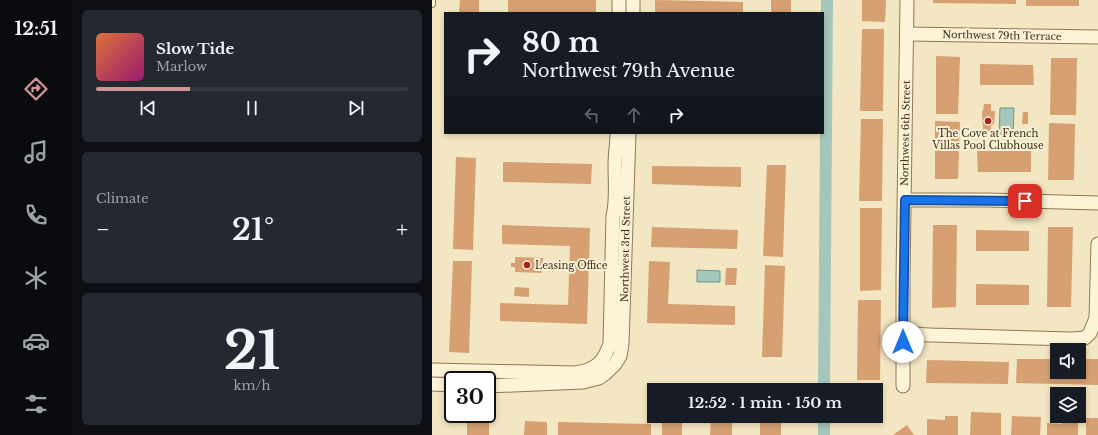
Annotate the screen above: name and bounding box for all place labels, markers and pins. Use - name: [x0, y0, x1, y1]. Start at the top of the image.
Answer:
- marker: The Cove at French Villas Pool Clubhouse: [983, 116, 993, 126]
- place label: The Cove at French Villas Pool Clubhouse: [931, 127, 1044, 152]
- pin: [1008, 184, 1042, 218]
- place label: Leasing Office: [535, 259, 608, 272]
- marker: Leasing Office: [522, 260, 532, 270]

